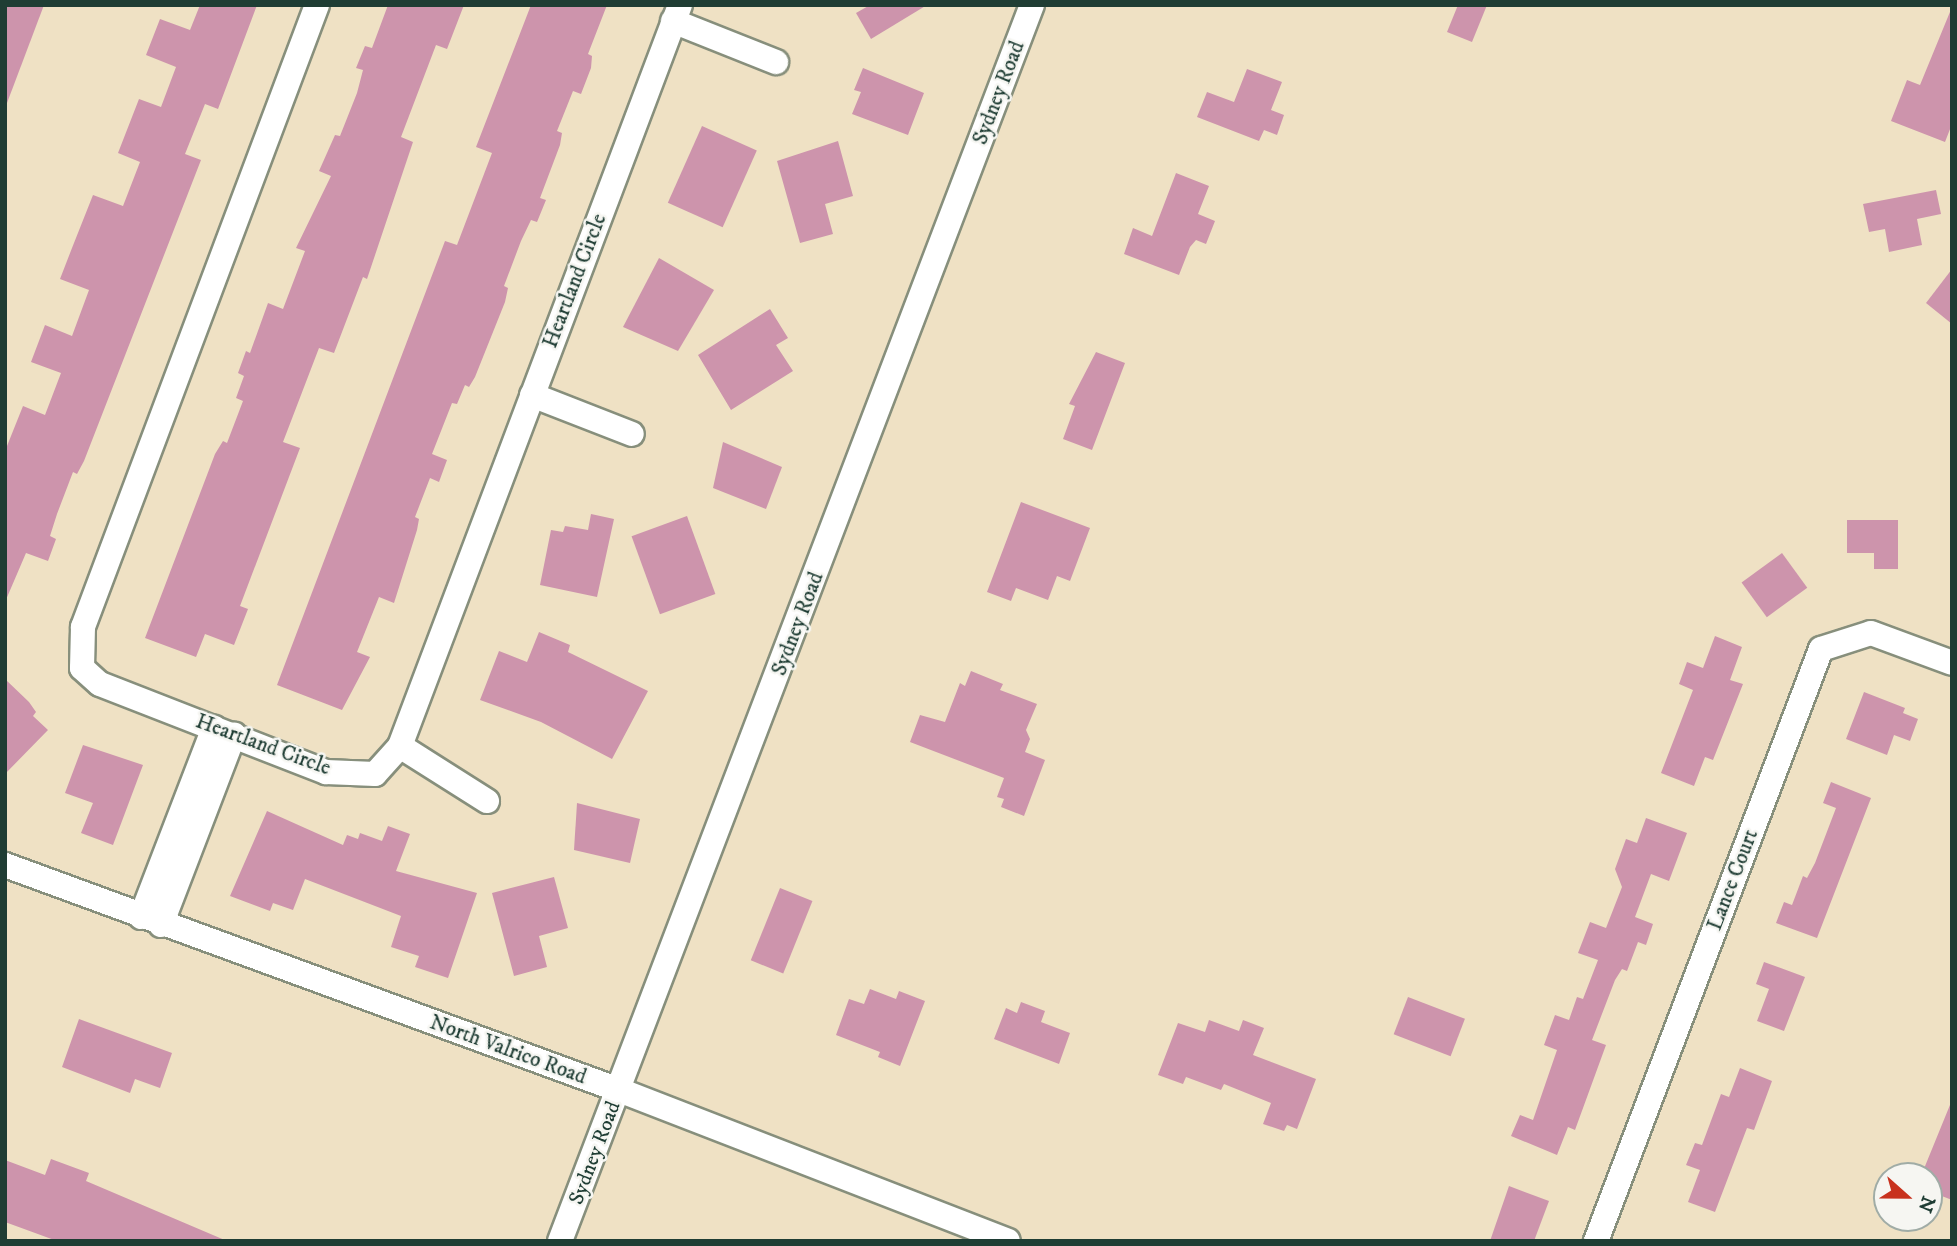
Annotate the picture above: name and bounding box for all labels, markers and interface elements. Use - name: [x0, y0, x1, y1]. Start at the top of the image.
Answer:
- street label: Sydney Road: [968, 38, 1030, 148]
- street label: Heartland Circle: [538, 210, 612, 352]
- street label: Sydney Road: [767, 569, 829, 679]
- street label: Heartland Circle: [192, 709, 334, 781]
- street label: Lance Court: [1702, 826, 1764, 934]
- street label: North Valrico Road: [426, 1010, 590, 1090]
- street label: Sydney Road: [564, 1098, 626, 1208]
- north arrow: [1873, 1162, 1943, 1232]
- text: N: [1913, 1193, 1940, 1215]

